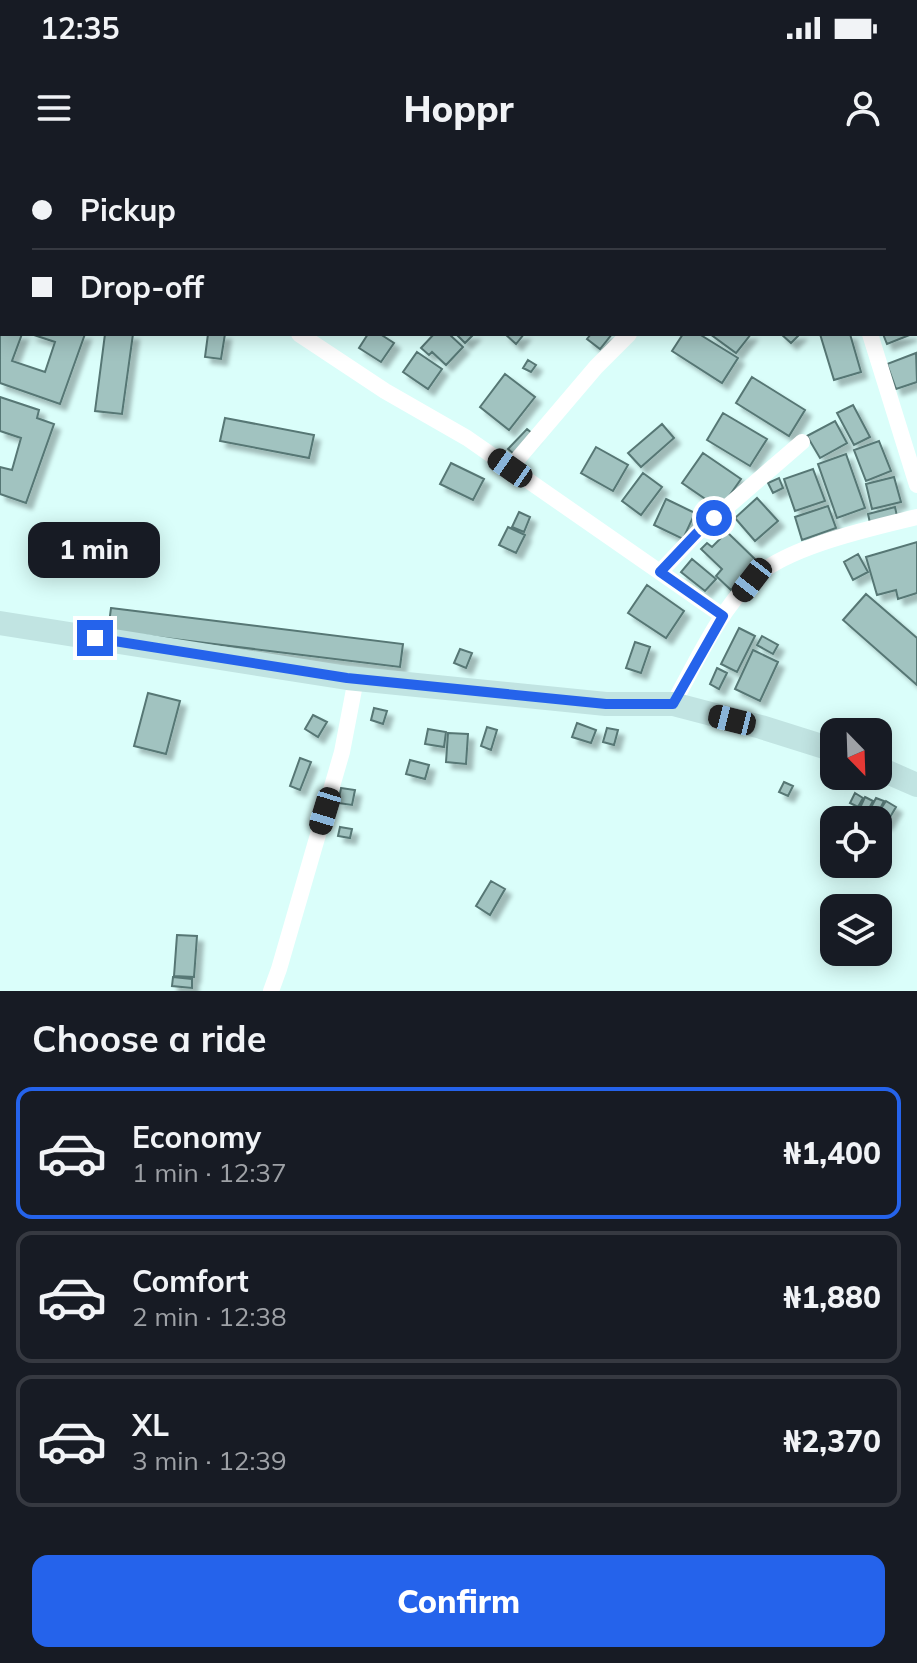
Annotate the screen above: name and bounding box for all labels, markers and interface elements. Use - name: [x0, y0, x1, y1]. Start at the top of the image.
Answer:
- text: 12:35: [40, 9, 119, 47]
- icon: menu: [32, 86, 76, 130]
- text: Hoppr: [403, 86, 514, 131]
- icon: person: [841, 86, 885, 130]
- text: Pickup: [80, 191, 176, 229]
- text: Drop-off: [80, 268, 204, 306]
- car: [483, 444, 537, 492]
- route start: [696, 500, 732, 536]
- callout: 1 min: [29, 522, 161, 578]
- text: 1 min: [59, 533, 129, 566]
- car: [728, 554, 776, 606]
- route end: [77, 620, 113, 656]
- car: [706, 703, 758, 737]
- north arrow: [820, 718, 892, 790]
- map controls: [820, 718, 892, 966]
- car: [307, 785, 343, 837]
- button: locate: [820, 806, 892, 878]
- button: layers: [820, 894, 892, 966]
- text: Choose a ride: [32, 1016, 266, 1061]
- icon: car: [36, 1117, 108, 1189]
- text: Economy: [132, 1118, 261, 1156]
- text: ₦1,400: [783, 1134, 881, 1172]
- text: 1 min · 12:37: [132, 1156, 287, 1189]
- icon: car: [36, 1261, 108, 1333]
- text: Comfort: [132, 1262, 249, 1300]
- text: ₦1,880: [783, 1278, 881, 1316]
- text: 2 min · 12:38: [132, 1300, 287, 1333]
- icon: car: [36, 1405, 108, 1477]
- text: XL: [132, 1406, 169, 1444]
- text: ₦2,370: [783, 1422, 881, 1460]
- text: 3 min · 12:39: [132, 1444, 287, 1477]
- button: Confirm: [32, 1555, 885, 1647]

